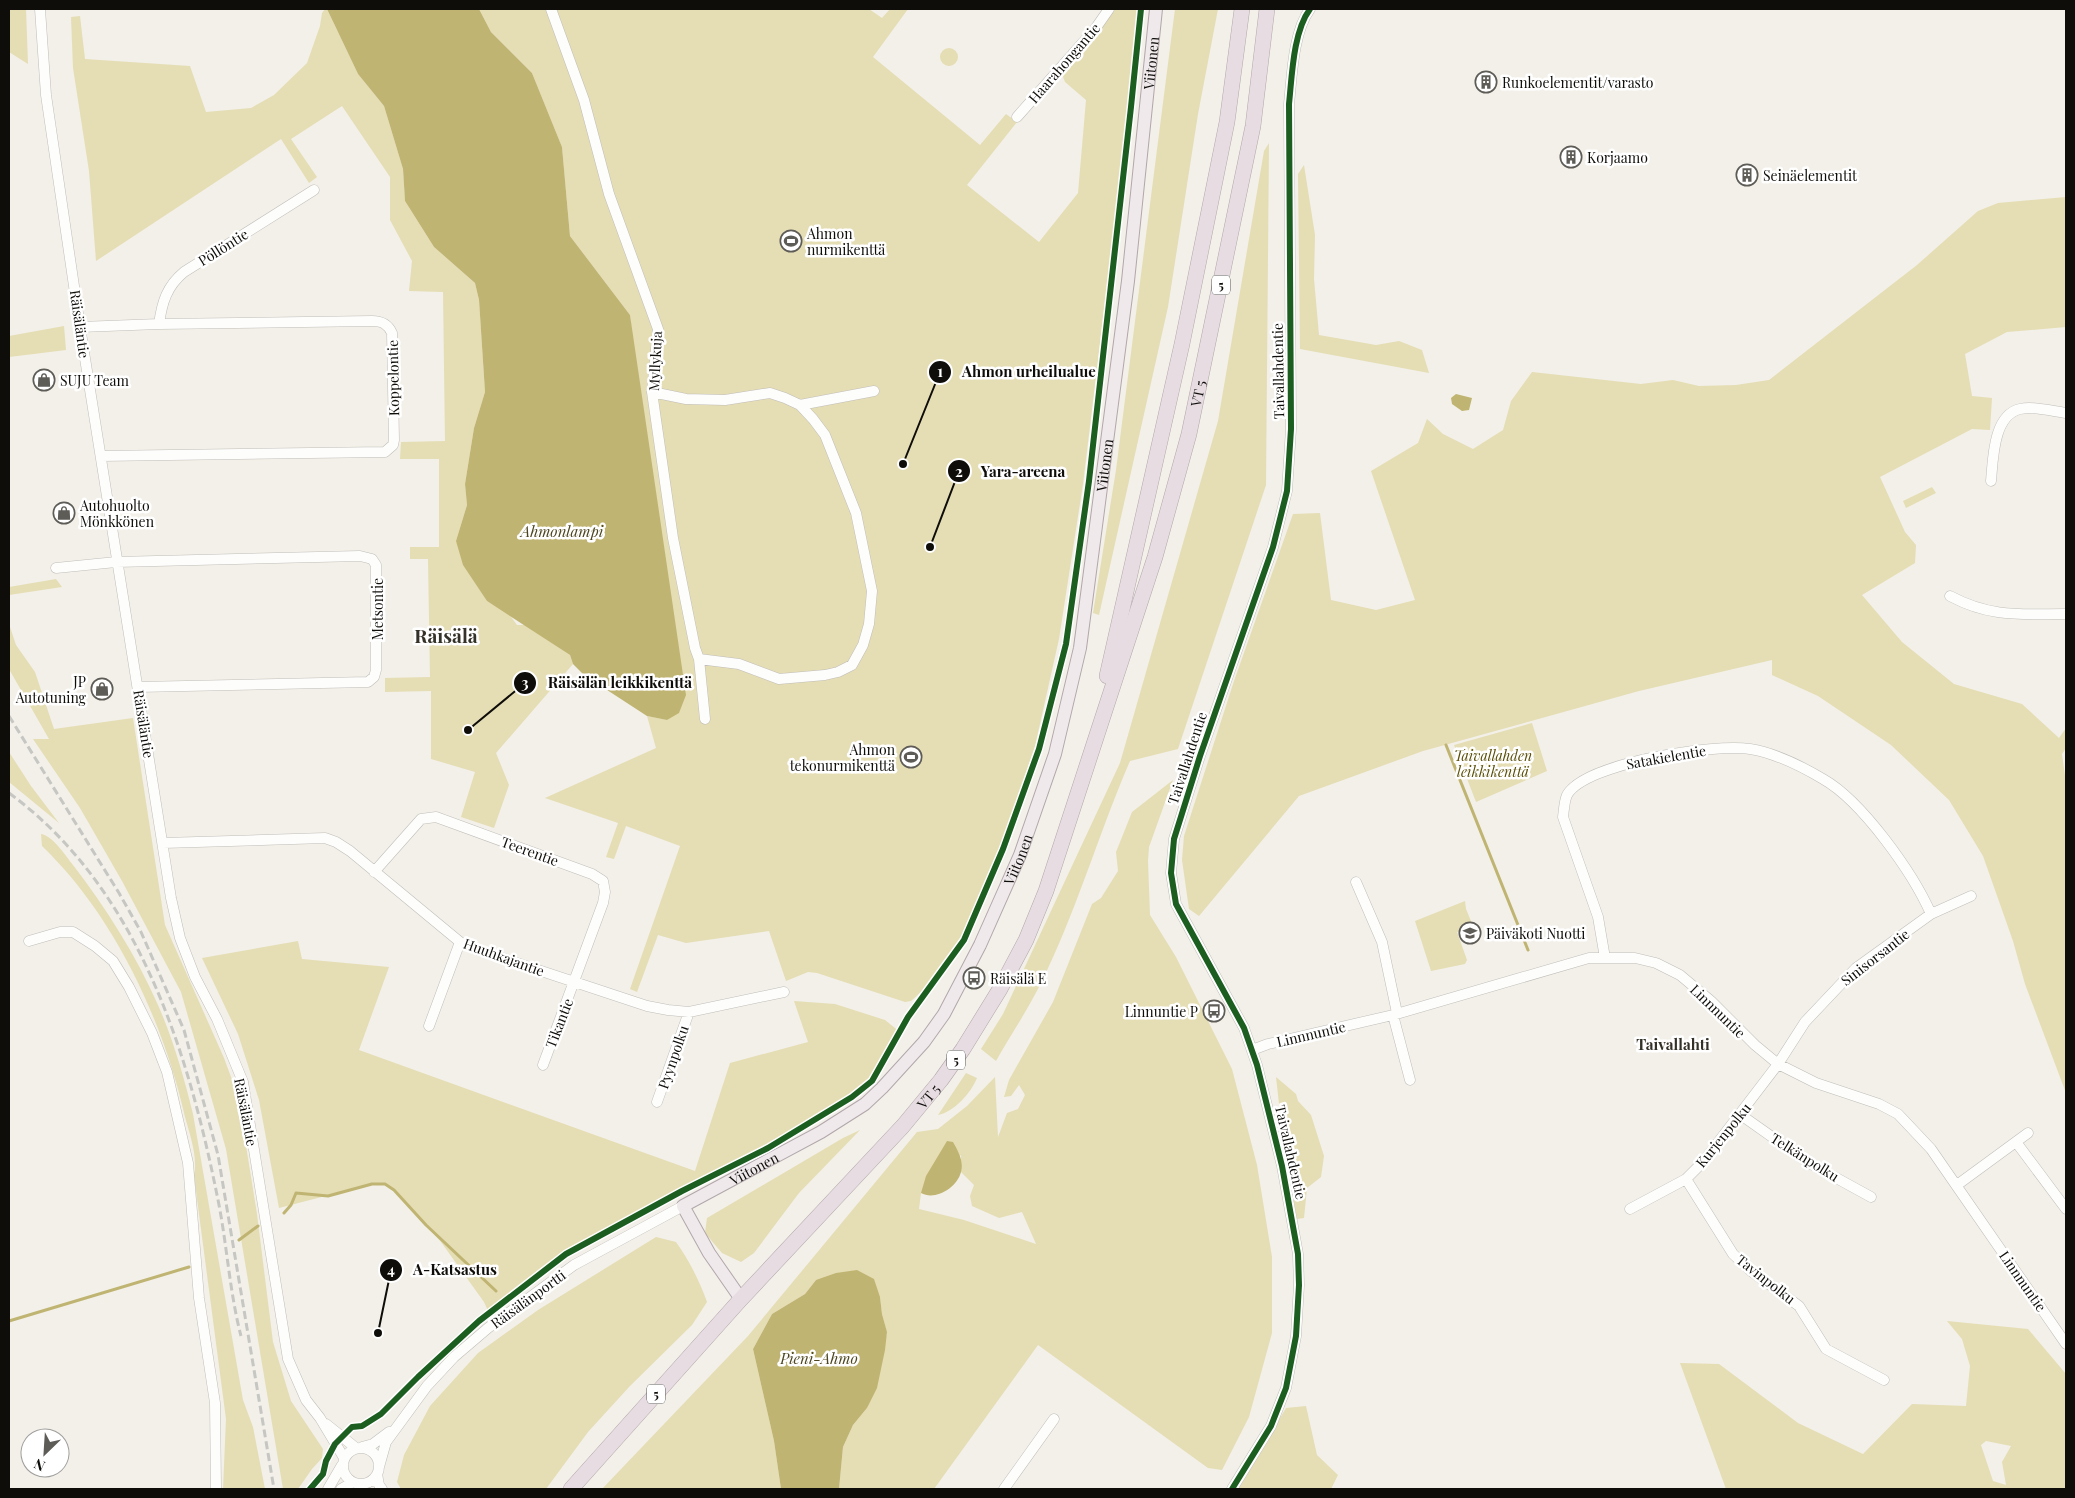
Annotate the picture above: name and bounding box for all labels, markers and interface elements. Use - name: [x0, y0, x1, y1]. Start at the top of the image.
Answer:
- street label: Haarahongantie: [1024, 19, 1104, 107]
- street label: Viitonen: [1138, 35, 1163, 91]
- building icon: Runkoelementit/varasto: [1474, 70, 1498, 94]
- place label: Runkoelementit/varasto: [1502, 73, 1654, 92]
- building icon: Korjaamo: [1559, 145, 1583, 169]
- place label: Korjaamo: [1587, 148, 1648, 167]
- building icon: Seinäelementit: [1735, 163, 1759, 187]
- place label: Seinäelementit: [1763, 166, 1858, 185]
- street label: Pöllöntie: [194, 224, 252, 270]
- place label: Ahmon nurmikenttä: [806, 224, 885, 259]
- sports icon: Ahmon nurmikenttä: [779, 229, 803, 253]
- road number: 5: [1212, 276, 1230, 294]
- street label: Räisäläntie: [66, 289, 94, 359]
- street label: Taivallahdentie: [1268, 323, 1288, 419]
- street label: Myllykuja: [644, 331, 666, 391]
- street label: Koppelontie: [383, 340, 403, 416]
- callout: Ahmon urheilualue: [927, 357, 1106, 387]
- text: 1: [937, 361, 943, 381]
- text: Ahmon urheilualue: [961, 361, 1096, 381]
- shop icon: SUJU Team: [32, 368, 56, 392]
- place label: SUJU Team: [60, 371, 130, 390]
- street label: VT 5: [1185, 378, 1209, 409]
- street label: Viitonen: [1091, 437, 1117, 494]
- callout: Yara-areena: [946, 456, 1076, 486]
- text: 2: [955, 461, 963, 481]
- text: Yara-areena: [980, 461, 1065, 481]
- place label: Autohuolto Mönkkönen: [79, 496, 155, 531]
- shop icon: Autohuolto Mönkkönen: [52, 501, 76, 525]
- water label: Ahmonlampi: [519, 521, 604, 541]
- street label: Metsontie: [368, 578, 387, 640]
- district label: Räisälä: [414, 622, 478, 648]
- callout: Räisälän leikkikenttä: [513, 668, 702, 698]
- place label: JP Autotuning: [15, 672, 87, 707]
- text: 3: [521, 672, 529, 692]
- text: Räisälän leikkikenttä: [548, 672, 692, 692]
- shop icon: JP Autotuning: [90, 677, 114, 701]
- street label: Räisäläntie: [129, 689, 159, 759]
- street label: Taivallahdentie: [1163, 709, 1211, 807]
- place label: Ahmon tekonurmikenttä: [790, 740, 896, 775]
- street label: Satakielentie: [1625, 741, 1707, 773]
- sports icon: Ahmon tekonurmikenttä: [899, 745, 923, 769]
- park label: Taivallahden leikkikenttä: [1454, 746, 1532, 781]
- street label: Viitonen: [998, 831, 1036, 888]
- street label: Teerentie: [499, 832, 561, 870]
- school or university icon: Päiväkoti Nuotti: [1458, 921, 1482, 945]
- place label: Päiväkoti Nuotti: [1486, 924, 1585, 943]
- street label: Sinisorsantie: [1837, 924, 1913, 990]
- street label: Huuhkajantie: [461, 934, 547, 980]
- bus stop icon: Räisälä E: [962, 966, 986, 990]
- place label: Räisälä E: [990, 969, 1046, 988]
- street label: Linnnuntie: [1686, 980, 1750, 1042]
- street label: Tikantie: [541, 995, 577, 1051]
- bus stop icon: Linnuntie P: [1202, 999, 1226, 1023]
- place label: Linnuntie P: [1125, 1002, 1198, 1021]
- street label: Linnnuntie: [1275, 1017, 1347, 1051]
- street label: Pyynpolku: [653, 1023, 693, 1091]
- district label: Taivallahti: [1636, 1034, 1710, 1054]
- road number: 5: [947, 1050, 965, 1070]
- street label: Räisäläntie: [230, 1076, 262, 1148]
- street label: VT 5: [911, 1079, 944, 1113]
- street label: Kurjenpolku: [1691, 1099, 1755, 1171]
- street label: Taivallahdentie: [1271, 1103, 1311, 1201]
- street label: Telkänpolku: [1767, 1128, 1843, 1186]
- street label: Viitonen: [725, 1147, 782, 1189]
- street label: Linnnuntie: [1995, 1247, 2051, 1315]
- street label: Tavinpolku: [1732, 1250, 1800, 1308]
- callout: A-Katsastus: [378, 1255, 507, 1285]
- text: 4: [387, 1259, 395, 1279]
- text: A-Katsastus: [412, 1259, 497, 1279]
- street label: Räisälänportti: [487, 1265, 569, 1333]
- water label: Pieni-Ahmo: [779, 1348, 858, 1368]
- road number: 5: [647, 1385, 665, 1404]
- north arrow: [20, 1428, 70, 1478]
- text: N: [31, 1454, 48, 1476]

